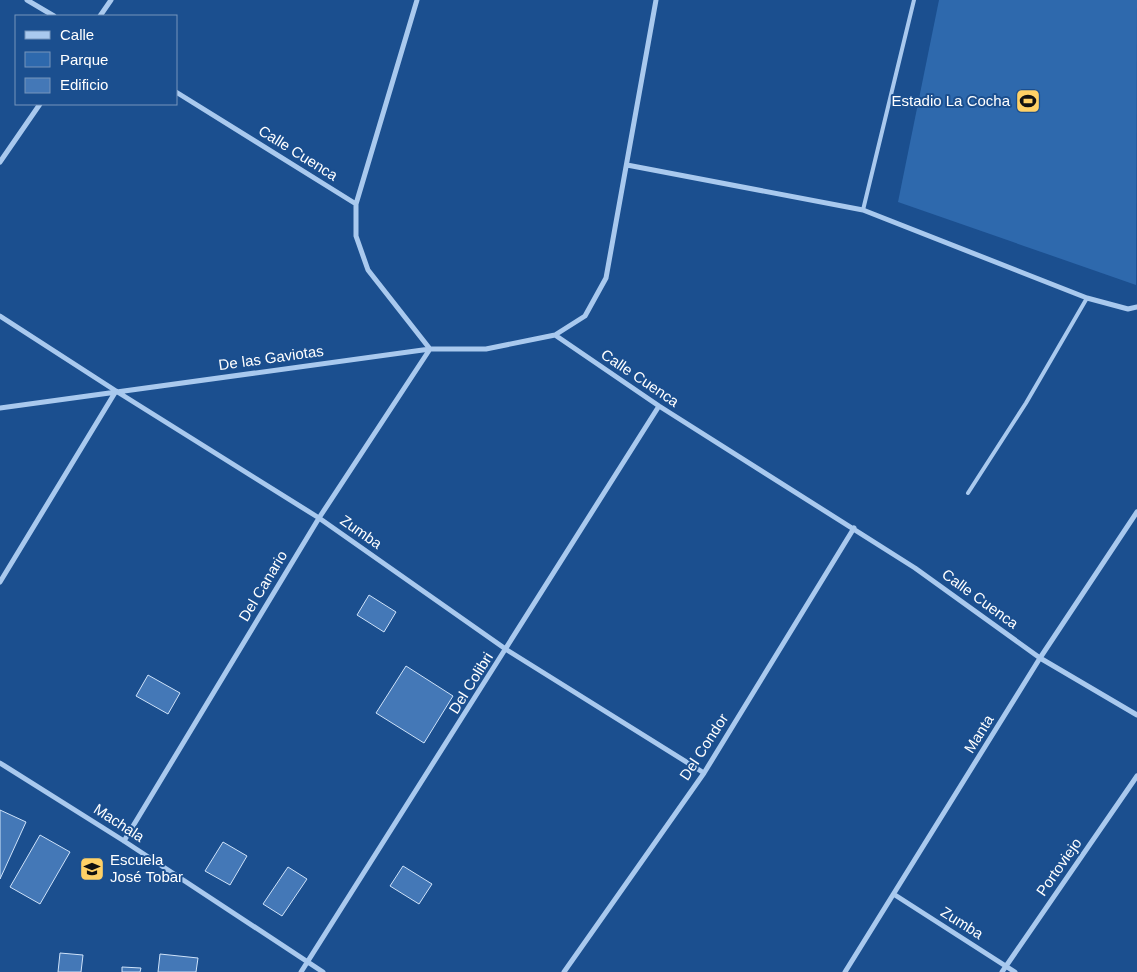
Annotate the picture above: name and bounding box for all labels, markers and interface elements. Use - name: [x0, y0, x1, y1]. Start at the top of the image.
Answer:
- legend: [15, 15, 178, 105]
- text: Calle: [60, 26, 94, 43]
- text: Parque: [60, 51, 108, 68]
- text: Edificio: [60, 76, 108, 93]
- sports icon: Estadio La Cocha: [1015, 88, 1041, 114]
- place label: Estadio La Cocha: [892, 92, 1011, 109]
- street label: Calle Cuenca: [256, 122, 342, 184]
- street label: De las Gaviotas: [217, 342, 325, 373]
- street label: Calle Cuenca: [598, 345, 683, 410]
- street label: Zumba: [337, 511, 386, 552]
- street label: Del Canario: [235, 547, 290, 624]
- street label: Calle Cuenca: [939, 565, 1022, 632]
- street label: Del Colibri: [445, 649, 496, 717]
- street label: Del Condor: [676, 710, 731, 783]
- street label: Manta: [960, 711, 997, 756]
- street label: Machala: [91, 800, 148, 846]
- street label: Portoviejo: [1032, 835, 1085, 899]
- place label: Escuela José Tobar: [110, 851, 183, 885]
- school or university icon: Escuela José Tobar: [79, 856, 105, 882]
- street label: Zumba: [938, 903, 987, 943]

